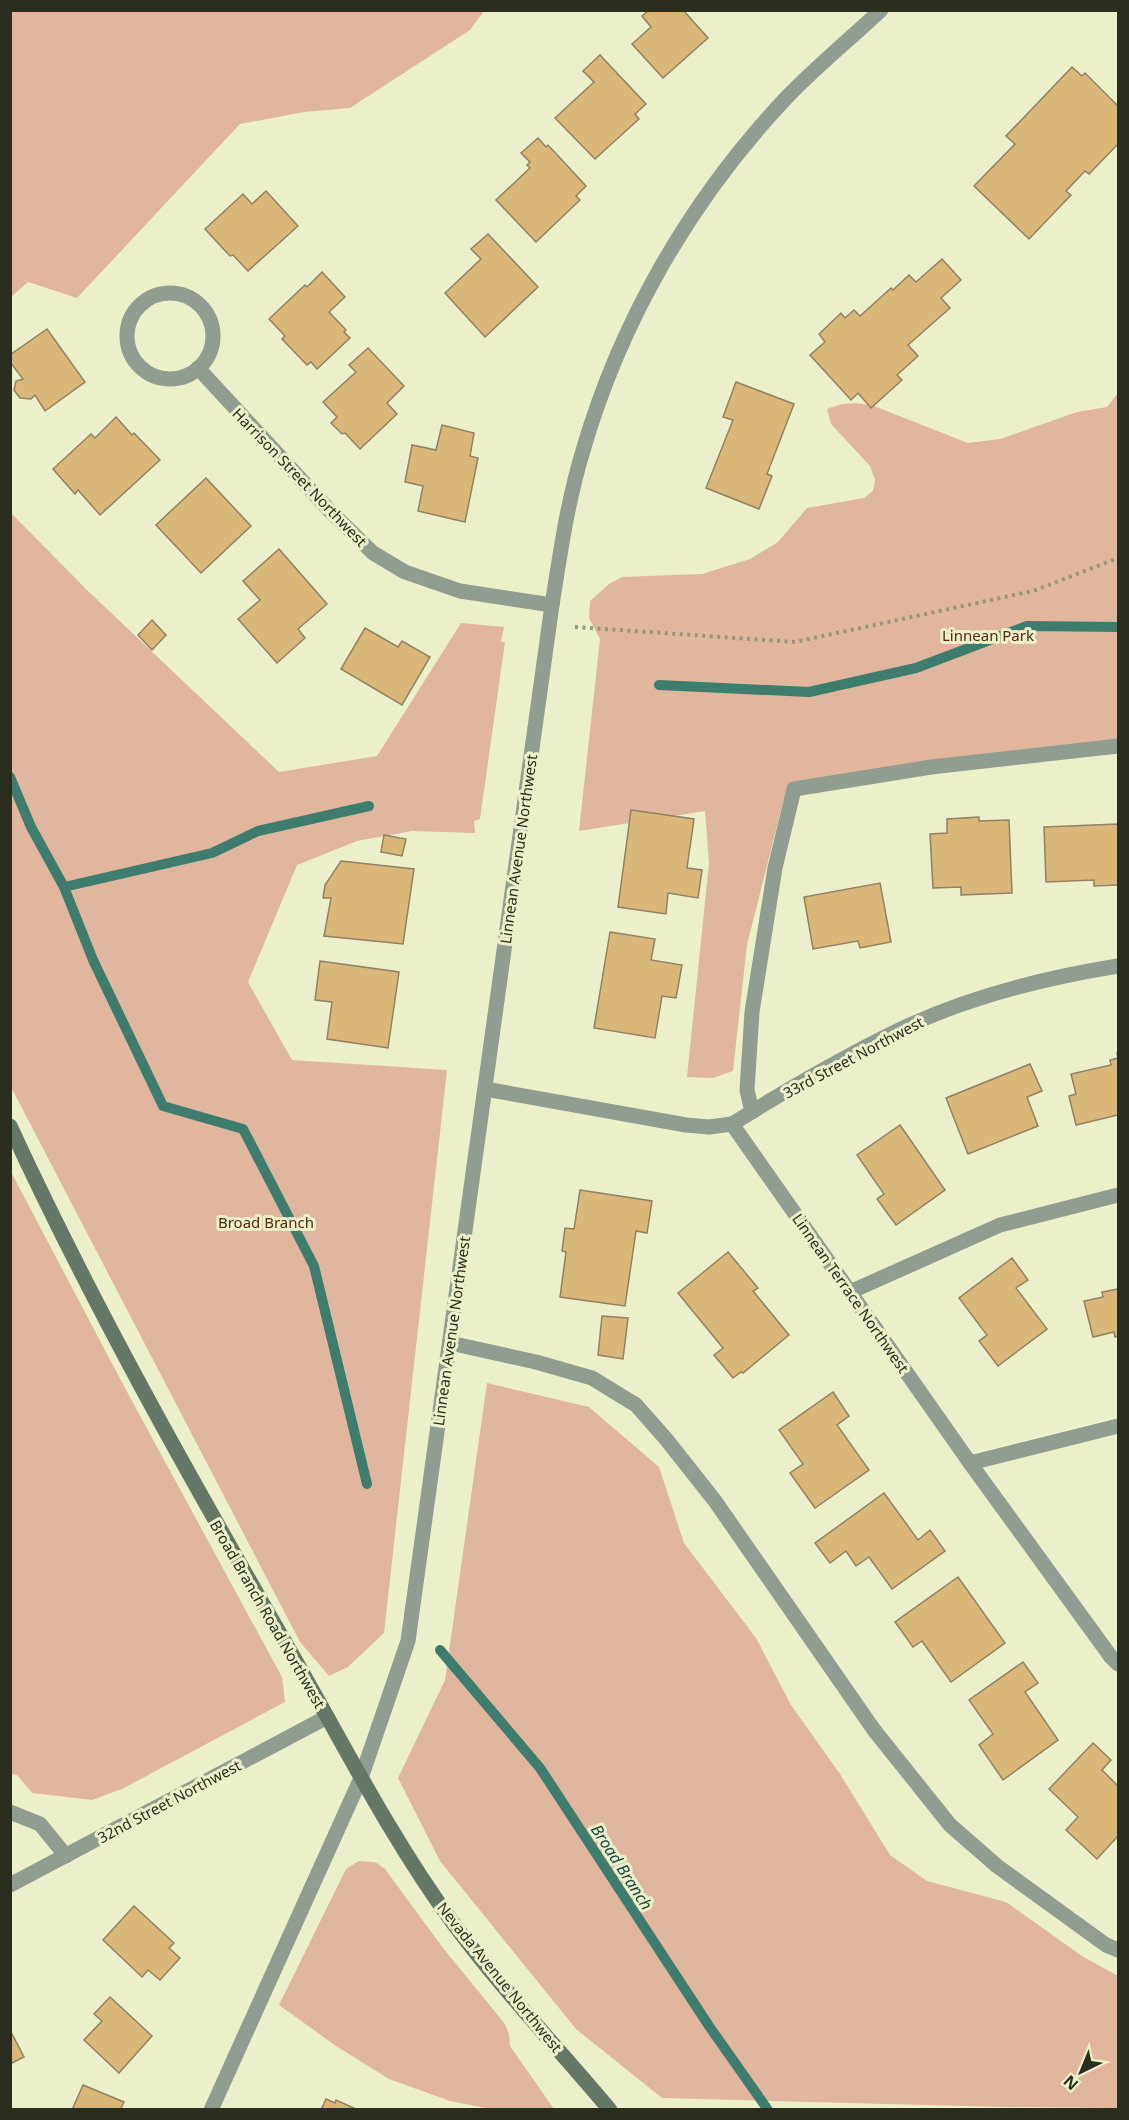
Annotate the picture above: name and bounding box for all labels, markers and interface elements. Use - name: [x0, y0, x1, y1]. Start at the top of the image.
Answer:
- street label: Harrison Street Northwest: [228, 403, 372, 551]
- park label: Linnean Park: [942, 625, 1034, 645]
- street label: Linnean Avenue Northwest: [495, 752, 541, 945]
- street label: 33rd Street Northwest: [779, 1011, 927, 1102]
- street label: Linnean Terrace Northwest: [788, 1209, 914, 1377]
- park label: Broad Branch: [218, 1212, 314, 1232]
- street label: Linnean Avenue Northwest: [428, 1234, 474, 1427]
- street label: Broad Branch Road Northwest: [206, 1516, 330, 1712]
- street label: 32nd Street Northwest: [94, 1754, 245, 1847]
- water label: Broad Branch: [586, 1820, 658, 1914]
- street label: Nevada Avenue Northwest: [433, 1898, 567, 2057]
- north arrow: [1051, 2042, 1111, 2102]
- text: N: [1059, 2070, 1083, 2095]

